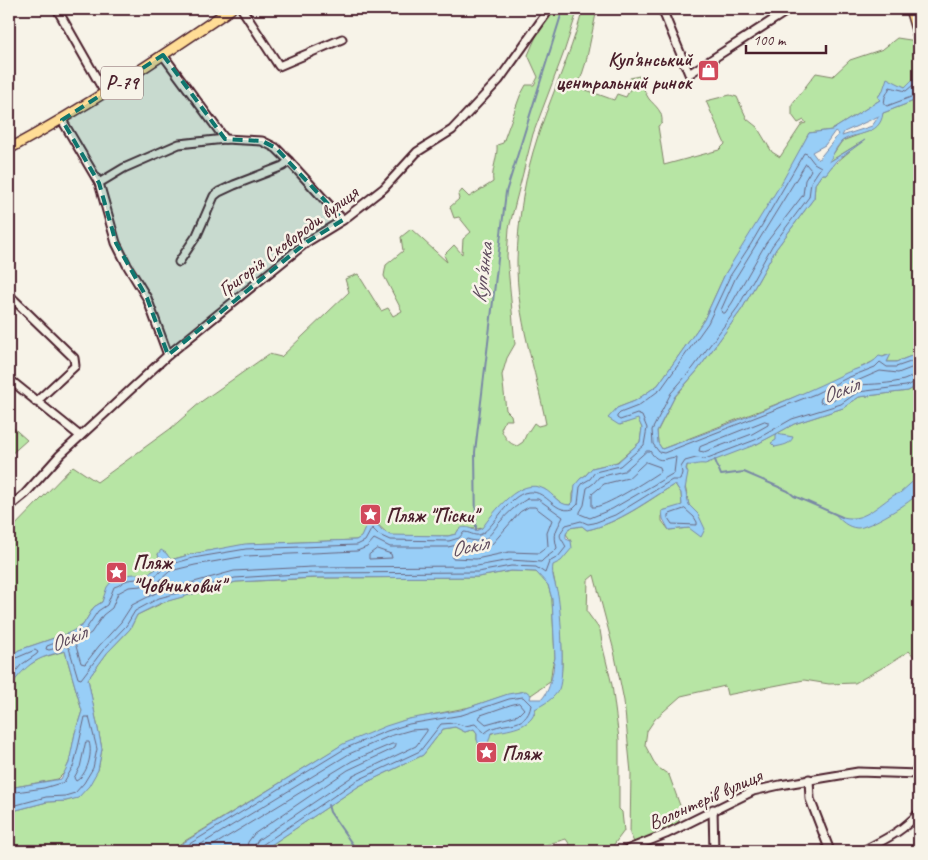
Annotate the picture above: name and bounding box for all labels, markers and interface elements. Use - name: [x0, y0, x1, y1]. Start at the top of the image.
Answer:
- scale bar: [746, 22, 826, 54]
- text: 100 m: [753, 31, 787, 50]
- place label: Куп'янський центральний ринок: [556, 47, 694, 95]
- shop icon: Куп'янський центральний ринок: [696, 59, 720, 83]
- road number: Р-79: [101, 66, 143, 100]
- street label: Григорія Сковороди вулиця: [213, 179, 364, 302]
- water label: Куп'янка: [465, 239, 499, 304]
- water label: Оскіл: [818, 370, 865, 409]
- place icon: Пляж "Піски": [358, 503, 382, 527]
- place label: Пляж "Піски": [386, 503, 482, 528]
- water label: Оскіл: [448, 529, 493, 562]
- place label: Пляж "Човниковий": [133, 550, 229, 598]
- place icon: Пляж "Човниковий": [105, 561, 129, 585]
- water label: Оскіл: [46, 617, 93, 657]
- place icon: Пляж: [474, 741, 498, 765]
- place label: Пляж: [502, 741, 543, 766]
- street label: Волонтерів вулиця: [644, 762, 768, 835]

